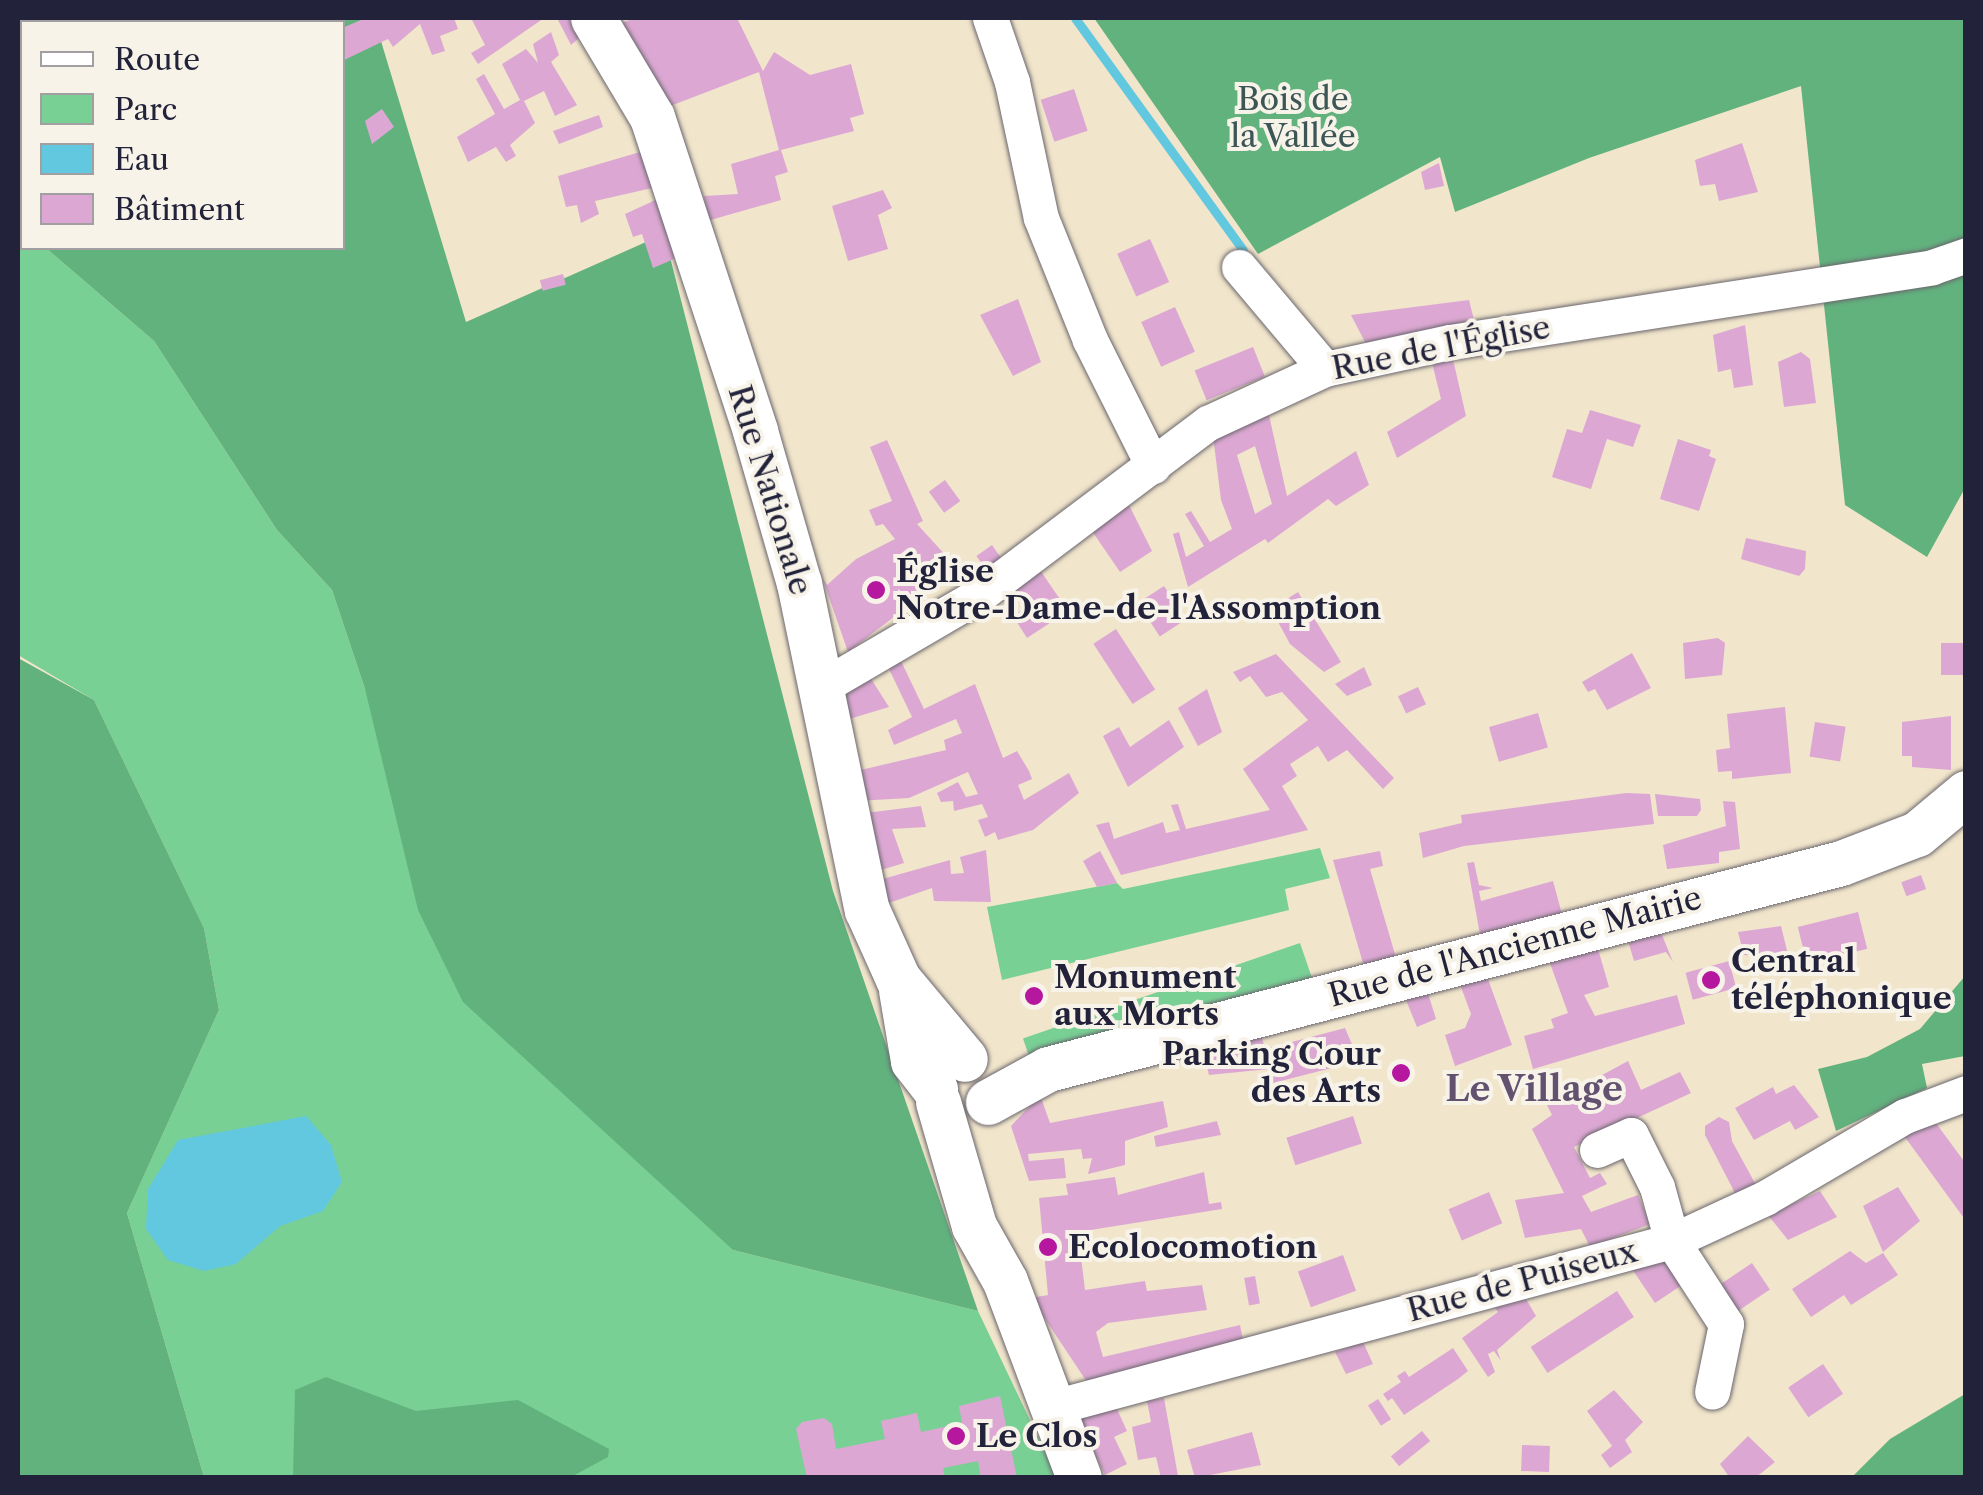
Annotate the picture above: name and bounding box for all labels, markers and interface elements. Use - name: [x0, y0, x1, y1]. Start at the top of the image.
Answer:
- legend: [20, 20, 345, 250]
- text: Route: [114, 41, 200, 78]
- park label: Bois de la Vallée: [1230, 81, 1356, 156]
- text: Parc: [114, 91, 177, 128]
- text: Eau: [114, 141, 169, 178]
- text: Bâtiment: [114, 191, 245, 228]
- street label: Rue de l'Église: [1329, 308, 1553, 388]
- street label: Rue Nationale: [720, 381, 820, 599]
- place label: Église Notre-Dame-de-l'Assomption: [896, 553, 1381, 628]
- marker: Église Notre-Dame-de-l'Assomption: [865, 579, 887, 601]
- street label: Rue de l'Ancienne Mairie: [1324, 879, 1706, 1015]
- place label: Central téléphonique: [1731, 943, 1952, 1018]
- place label: Monument aux Morts: [1054, 959, 1236, 1034]
- marker: Central téléphonique: [1700, 969, 1722, 991]
- marker: Monument aux Morts: [1023, 985, 1045, 1007]
- place label: Parking Cour des Arts: [1162, 1036, 1381, 1111]
- marker: Parking Cour des Arts: [1390, 1062, 1412, 1084]
- district label: Le Village: [1445, 1068, 1623, 1110]
- place label: Ecolocomotion: [1068, 1228, 1317, 1266]
- street label: Rue de Puiseux: [1403, 1232, 1641, 1330]
- marker: Ecolocomotion: [1037, 1236, 1059, 1258]
- place label: Le Clos: [976, 1417, 1097, 1455]
- marker: Le Clos: [945, 1425, 967, 1447]

